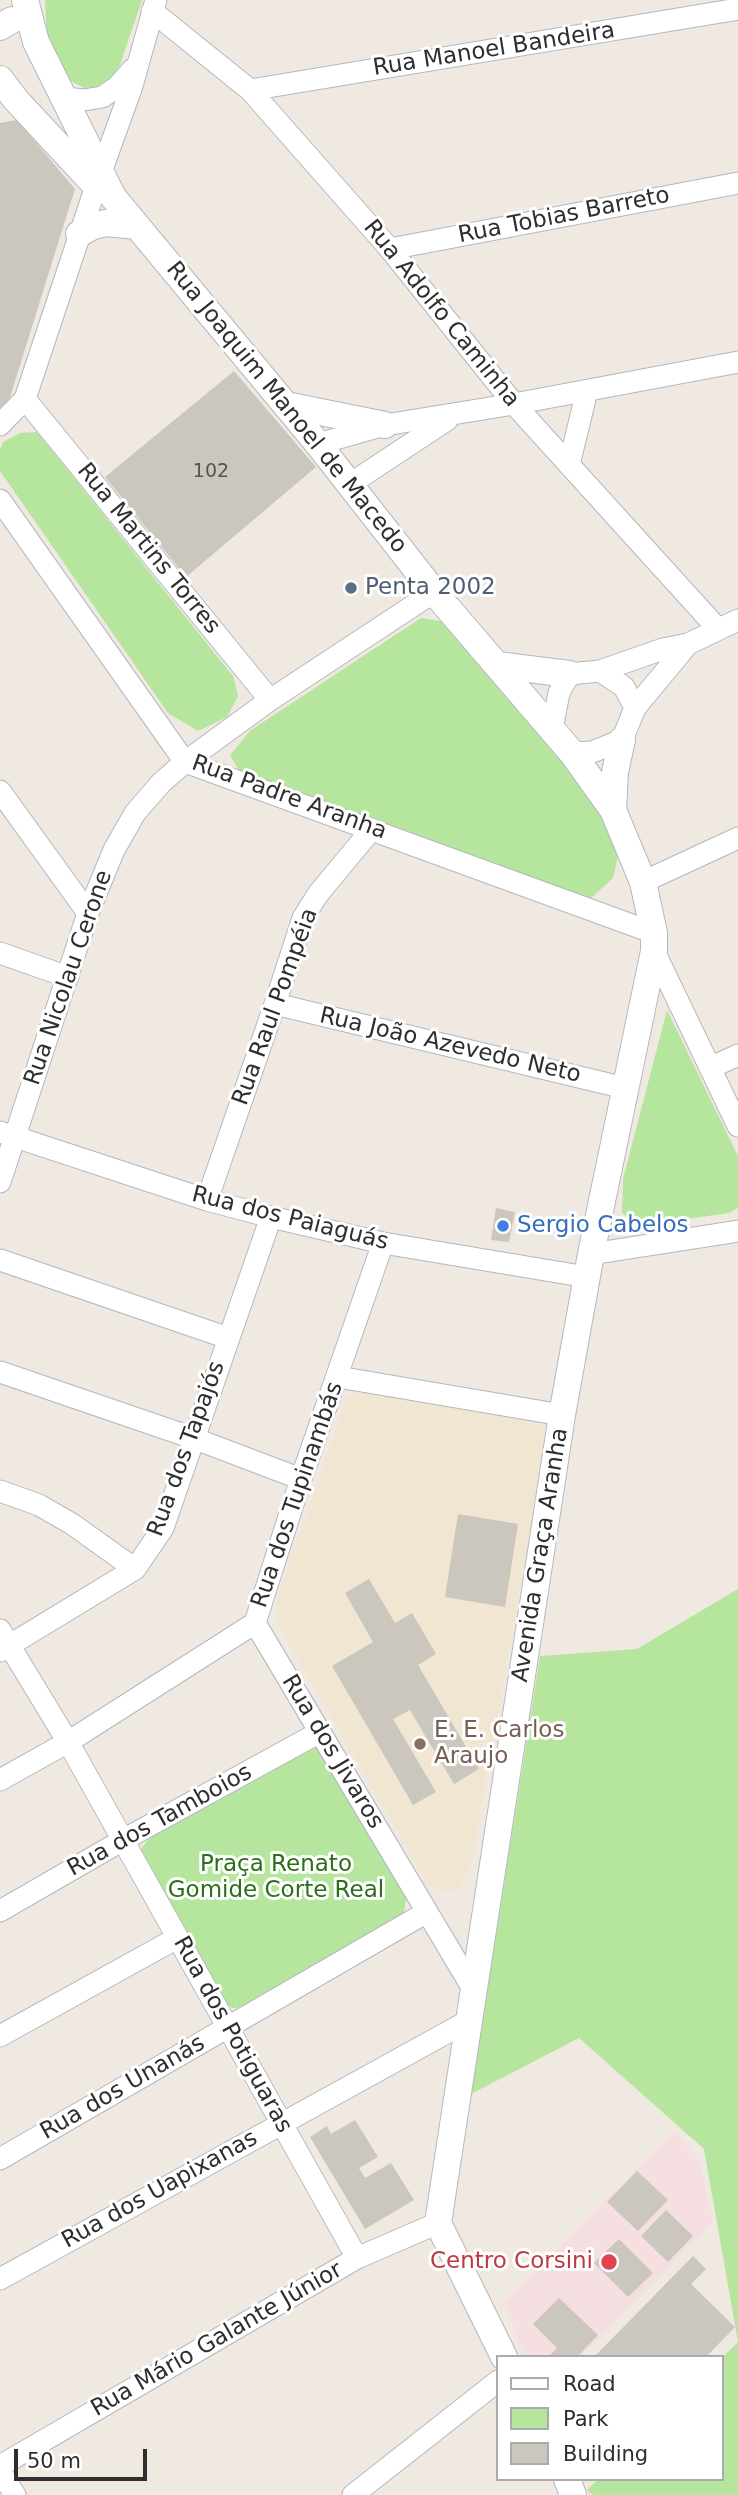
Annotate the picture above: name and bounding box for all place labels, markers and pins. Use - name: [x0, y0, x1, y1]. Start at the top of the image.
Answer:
- place label: Penta 2002: [365, 574, 496, 602]
- marker: Penta 2002: [343, 580, 359, 596]
- place label: Sergio Cabelos: [517, 1212, 689, 1240]
- marker: Sergio Cabelos: [495, 1218, 511, 1234]
- place label: E. E. Carlos Araujo: [434, 1717, 564, 1771]
- marker: E. E. Carlos Araujo: [412, 1736, 428, 1752]
- place label: Centro Corsini: [430, 2248, 593, 2276]
- marker: Centro Corsini: [599, 2252, 619, 2272]

